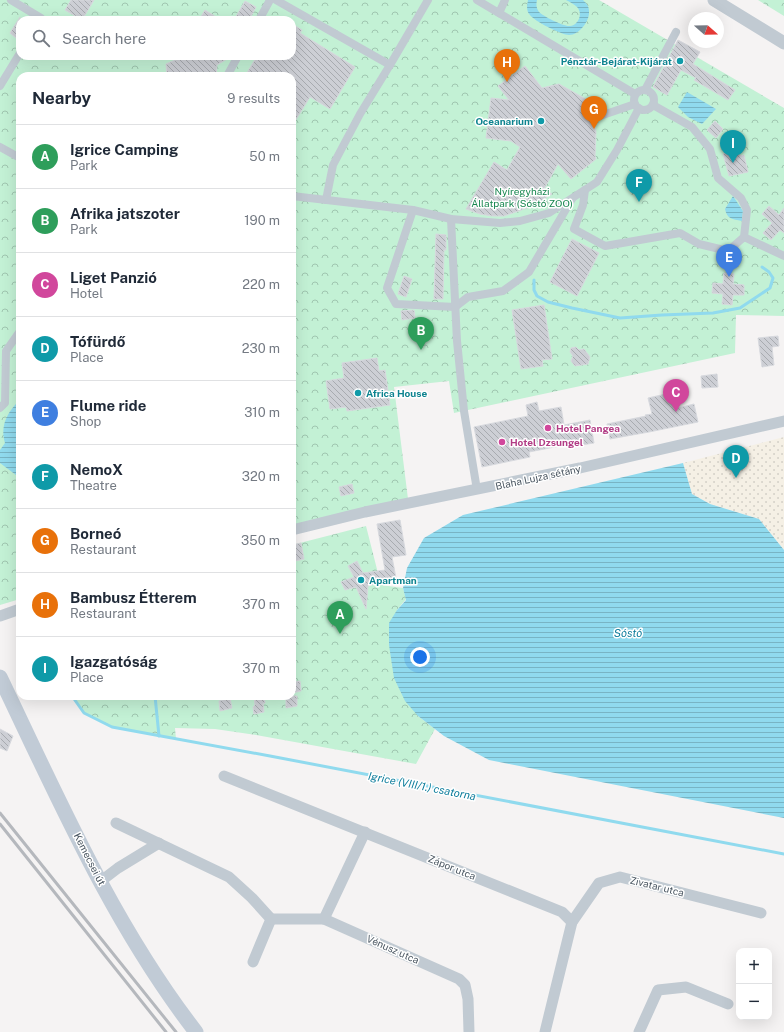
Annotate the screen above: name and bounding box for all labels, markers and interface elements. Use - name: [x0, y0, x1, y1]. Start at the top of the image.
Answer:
- north arrow: [688, 12, 724, 48]
- search box: [16, 16, 296, 60]
- icon: search: [30, 27, 52, 49]
- text: Search here: [62, 30, 146, 47]
- pin: H: [494, 49, 520, 82]
- place label: Pénztár-Bejárat-Kijárat: [561, 55, 672, 67]
- marker: Pénztár-Bejárat-Kijárat: [675, 56, 685, 66]
- text: Nearby: [32, 88, 91, 108]
- text: 9 results: [227, 91, 280, 106]
- pin: G: [581, 96, 607, 129]
- place label: Oceanarium: [475, 115, 533, 127]
- marker: Oceanarium: [536, 116, 546, 126]
- pin: I: [720, 130, 746, 163]
- text: Igrice Camping: [70, 141, 178, 158]
- text: A: [40, 149, 50, 164]
- text: 50 m: [249, 149, 280, 164]
- text: Park: [70, 158, 98, 173]
- pin: F: [626, 169, 652, 202]
- park label: Nyíregyházi Állatpark (Sóstó ZOO): [471, 185, 573, 209]
- text: Afrika jatszoter: [70, 205, 180, 222]
- text: B: [41, 213, 49, 228]
- text: 190 m: [244, 213, 280, 228]
- text: Park: [70, 222, 98, 237]
- pin: E: [716, 244, 742, 277]
- text: Liget Panzió: [70, 269, 157, 286]
- text: C: [40, 277, 50, 292]
- text: 220 m: [242, 277, 280, 292]
- text: Hotel: [70, 286, 103, 301]
- pin: B: [408, 317, 434, 350]
- text: Tófürdő: [70, 333, 125, 350]
- text: D: [40, 341, 50, 356]
- text: 230 m: [242, 341, 280, 356]
- text: Place: [70, 350, 104, 365]
- pin: C: [663, 379, 689, 412]
- place label: Africa House: [366, 387, 427, 399]
- marker: Africa House: [353, 388, 363, 398]
- text: Flume ride: [70, 397, 146, 414]
- text: E: [41, 405, 49, 420]
- text: 310 m: [244, 405, 280, 420]
- text: Shop: [70, 414, 101, 429]
- place label: Hotel Pangea: [556, 422, 620, 434]
- marker: Hotel Pangea: [543, 423, 553, 433]
- place label: Hotel Dzsungel: [510, 436, 583, 448]
- marker: Hotel Dzsungel: [497, 437, 507, 447]
- pin: D: [723, 445, 749, 478]
- text: NemoX: [70, 461, 123, 478]
- street label: Blaha Lujza sétány: [494, 462, 582, 492]
- text: F: [41, 469, 49, 484]
- text: 320 m: [242, 469, 280, 484]
- text: Theatre: [70, 478, 117, 493]
- text: Borneó: [70, 525, 121, 542]
- text: G: [40, 533, 50, 548]
- text: 350 m: [241, 533, 280, 548]
- text: Restaurant: [70, 542, 136, 557]
- place label: Apartman: [369, 574, 417, 586]
- marker: Apartman: [356, 575, 366, 585]
- text: Bambusz Étterem: [70, 589, 197, 606]
- text: H: [40, 597, 50, 612]
- text: 370 m: [242, 597, 280, 612]
- pin: A: [327, 601, 353, 634]
- text: Restaurant: [70, 606, 136, 621]
- water label: Sóstó: [614, 627, 642, 639]
- your location: [410, 647, 430, 667]
- text: Igazgatóság: [70, 653, 158, 670]
- text: I: [43, 661, 47, 676]
- text: 370 m: [242, 661, 280, 676]
- text: Place: [70, 670, 104, 685]
- water label: Igrice (VIII/1.) csatorna: [367, 770, 477, 802]
- street label: Kemecsei út: [72, 831, 108, 887]
- street label: Zápor utca: [426, 852, 478, 882]
- street label: Zivatar utca: [629, 874, 685, 898]
- street label: Vénusz utca: [365, 932, 421, 966]
- map controls: [736, 948, 772, 1020]
- button: +: [736, 948, 772, 984]
- button: −: [736, 984, 772, 1020]

